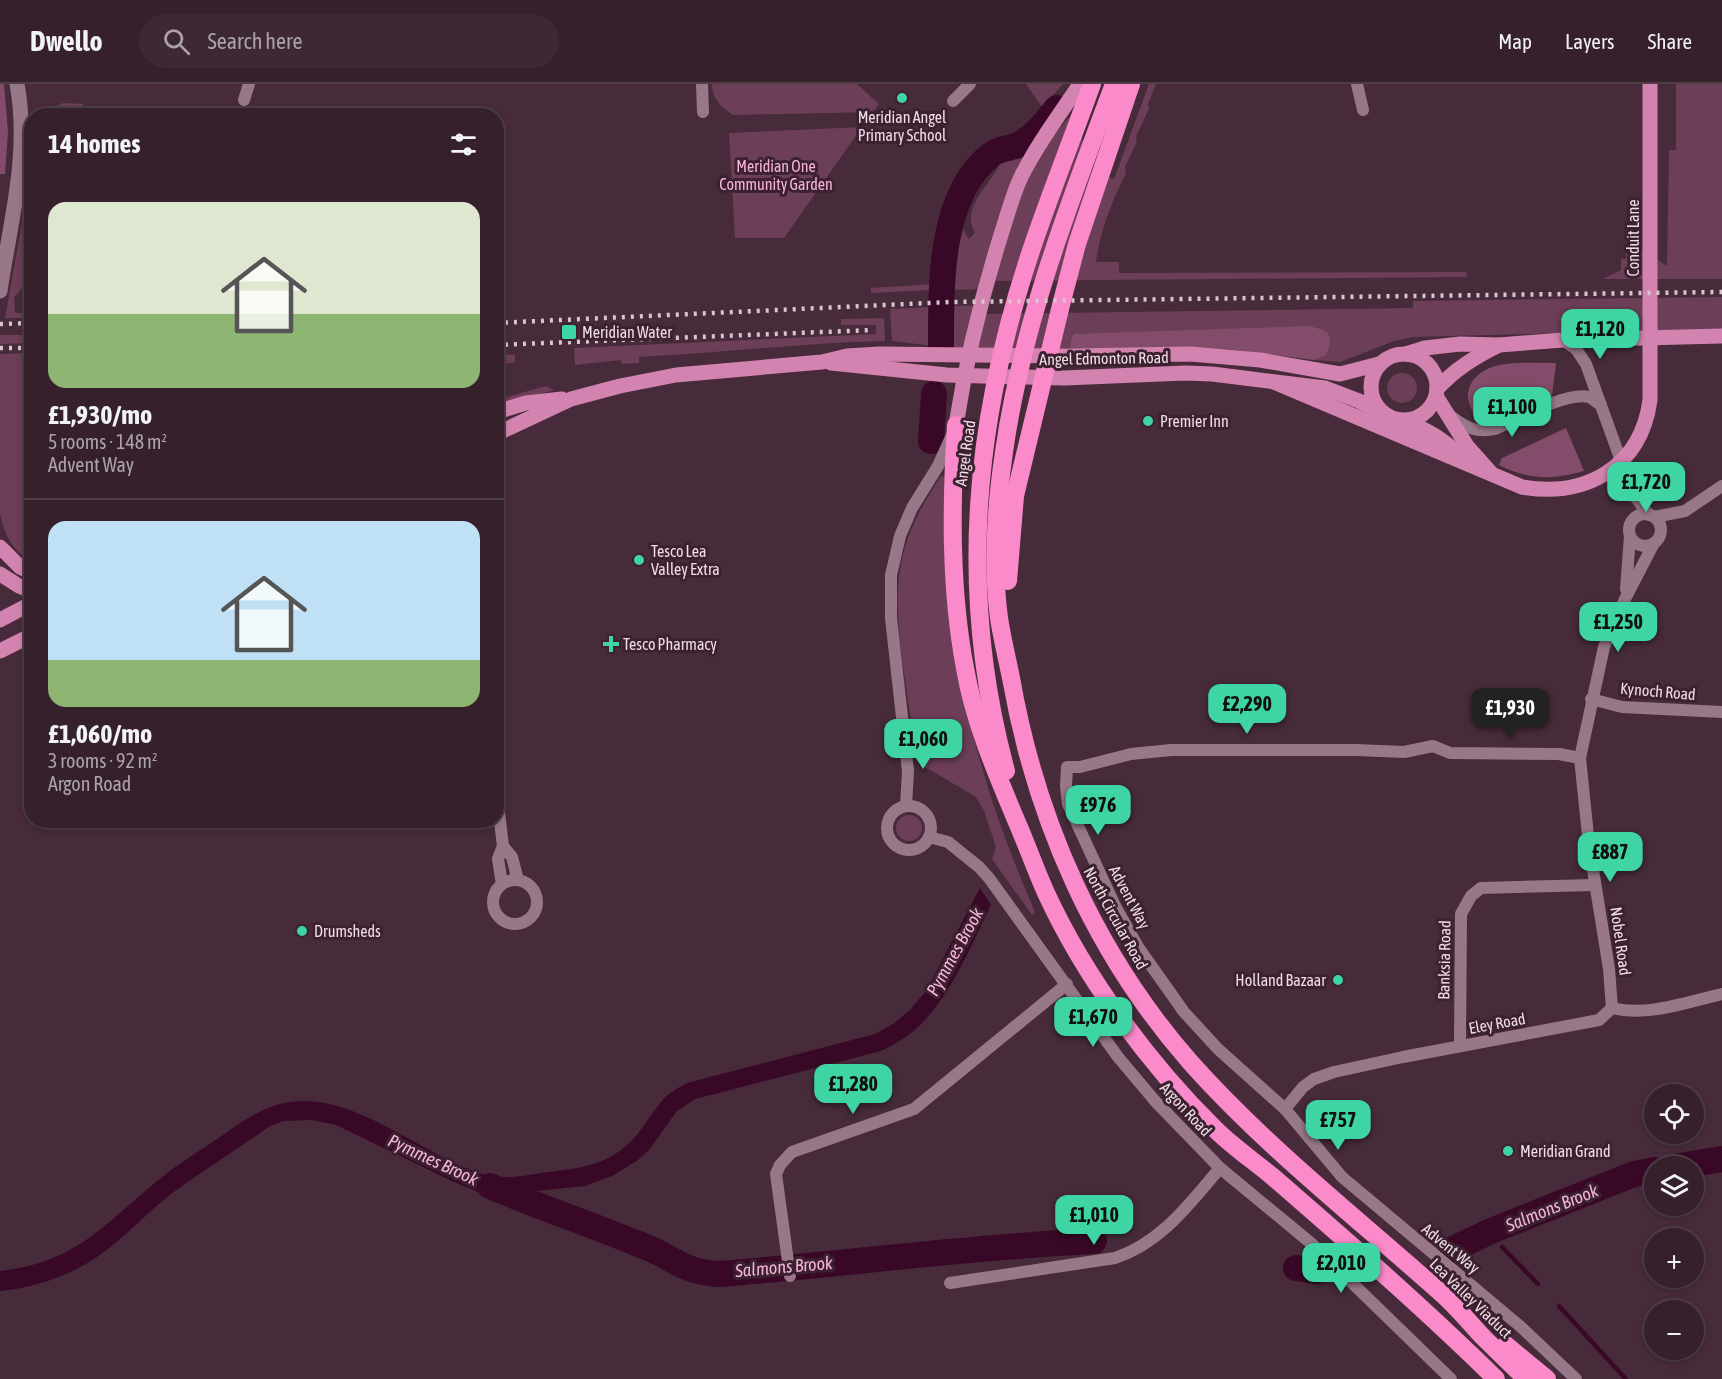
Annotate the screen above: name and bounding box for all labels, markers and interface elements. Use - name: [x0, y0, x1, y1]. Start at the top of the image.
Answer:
- search box: [139, 14, 559, 68]
- text: Dwello: [30, 25, 103, 57]
- icon: search: [160, 25, 193, 58]
- text: Search here: [208, 28, 302, 54]
- text: Map: [1498, 29, 1532, 53]
- text: Layers: [1565, 29, 1615, 53]
- text: Share: [1648, 29, 1692, 53]
- marker: Meridian Angel Primary School: [895, 91, 909, 105]
- place label: Meridian Angel Primary School: [858, 108, 947, 145]
- icon: filters: [447, 128, 480, 161]
- text: 14 homes: [48, 129, 141, 159]
- park label: Meridian One Community Garden: [719, 157, 833, 194]
- street label: Conduit Lane: [1624, 200, 1642, 276]
- icon: home: [210, 241, 318, 349]
- pin: £1,120: [1551, 309, 1649, 360]
- text: £1,120: [1575, 317, 1625, 340]
- marker: Meridian Water: [560, 323, 578, 341]
- place label: Meridian Water: [582, 323, 672, 341]
- street label: Angel Edmonton Road: [1039, 348, 1169, 369]
- pin: £1,100: [1463, 387, 1561, 438]
- text: £1,100: [1487, 395, 1537, 418]
- text: £1,930/mo: [48, 400, 152, 430]
- place label: Premier Inn: [1160, 412, 1229, 430]
- marker: Premier Inn: [1141, 414, 1155, 428]
- street label: Angel Road: [951, 419, 980, 487]
- text: 5 rooms · 148 m²: [48, 430, 167, 453]
- text: Advent Way: [48, 453, 134, 476]
- pin: £1,720: [1597, 462, 1695, 513]
- text: £1,720: [1621, 470, 1671, 493]
- place label: Tesco Lea Valley Extra: [651, 542, 720, 579]
- marker: Tesco Lea Valley Extra: [632, 553, 646, 567]
- icon: home: [210, 560, 318, 668]
- pin: £1,250: [1569, 602, 1667, 653]
- text: £1,250: [1593, 610, 1643, 633]
- place label: Tesco Pharmacy: [623, 635, 717, 654]
- marker: Tesco Pharmacy: [604, 637, 618, 651]
- street label: Kynoch Road: [1619, 679, 1696, 704]
- pin: £2,290: [1198, 684, 1296, 735]
- pin: £1,930: [1461, 688, 1559, 739]
- text: £2,290: [1222, 692, 1272, 715]
- text: £1,930: [1485, 696, 1535, 719]
- text: £1,060/mo: [48, 719, 152, 749]
- pin: £1,060: [874, 719, 972, 770]
- text: £1,060: [898, 727, 948, 750]
- text: 3 rooms · 92 m²: [48, 749, 158, 772]
- text: Argon Road: [48, 772, 131, 795]
- pin: £976: [1062, 785, 1134, 836]
- text: £976: [1080, 793, 1116, 816]
- pin: £887: [1574, 832, 1646, 883]
- text: £887: [1592, 840, 1628, 863]
- street label: Advent Way: [1105, 862, 1154, 932]
- street label: North Circular Road: [1080, 864, 1152, 972]
- water label: Pymmes Brook: [922, 903, 988, 999]
- street label: Nobel Road: [1607, 906, 1635, 976]
- street label: Banksia Road: [1434, 920, 1454, 1000]
- place label: Drumsheds: [314, 922, 381, 940]
- marker: Drumsheds: [295, 924, 309, 938]
- place label: Holland Bazaar: [1235, 971, 1326, 989]
- marker: Holland Bazaar: [1331, 973, 1345, 987]
- pin: £1,670: [1044, 997, 1142, 1048]
- text: £1,670: [1068, 1005, 1118, 1028]
- street label: Eley Road: [1467, 1009, 1527, 1038]
- pin: £1,280: [804, 1064, 902, 1115]
- text: £1,280: [828, 1072, 878, 1095]
- street label: Argon Road: [1156, 1078, 1215, 1140]
- map controls: [1644, 1084, 1704, 1360]
- button: locate: [1644, 1084, 1704, 1144]
- pin: £757: [1302, 1100, 1374, 1151]
- text: £757: [1320, 1108, 1356, 1131]
- water label: Pymmes Brook: [385, 1129, 483, 1190]
- place label: Meridian Grand: [1520, 1142, 1611, 1160]
- marker: Meridian Grand: [1501, 1144, 1515, 1158]
- button: layers: [1644, 1156, 1704, 1216]
- water label: Salmons Brook: [1502, 1179, 1602, 1236]
- pin: £1,010: [1045, 1195, 1143, 1246]
- text: £1,010: [1069, 1203, 1119, 1226]
- street label: Advent Way: [1418, 1219, 1484, 1278]
- button: +: [1644, 1228, 1704, 1288]
- pin: £2,010: [1292, 1243, 1390, 1294]
- text: £2,010: [1316, 1251, 1366, 1274]
- water label: Salmons Brook: [733, 1252, 835, 1281]
- street label: Lea Valley Viaduct: [1426, 1254, 1516, 1343]
- button: −: [1644, 1300, 1704, 1360]

